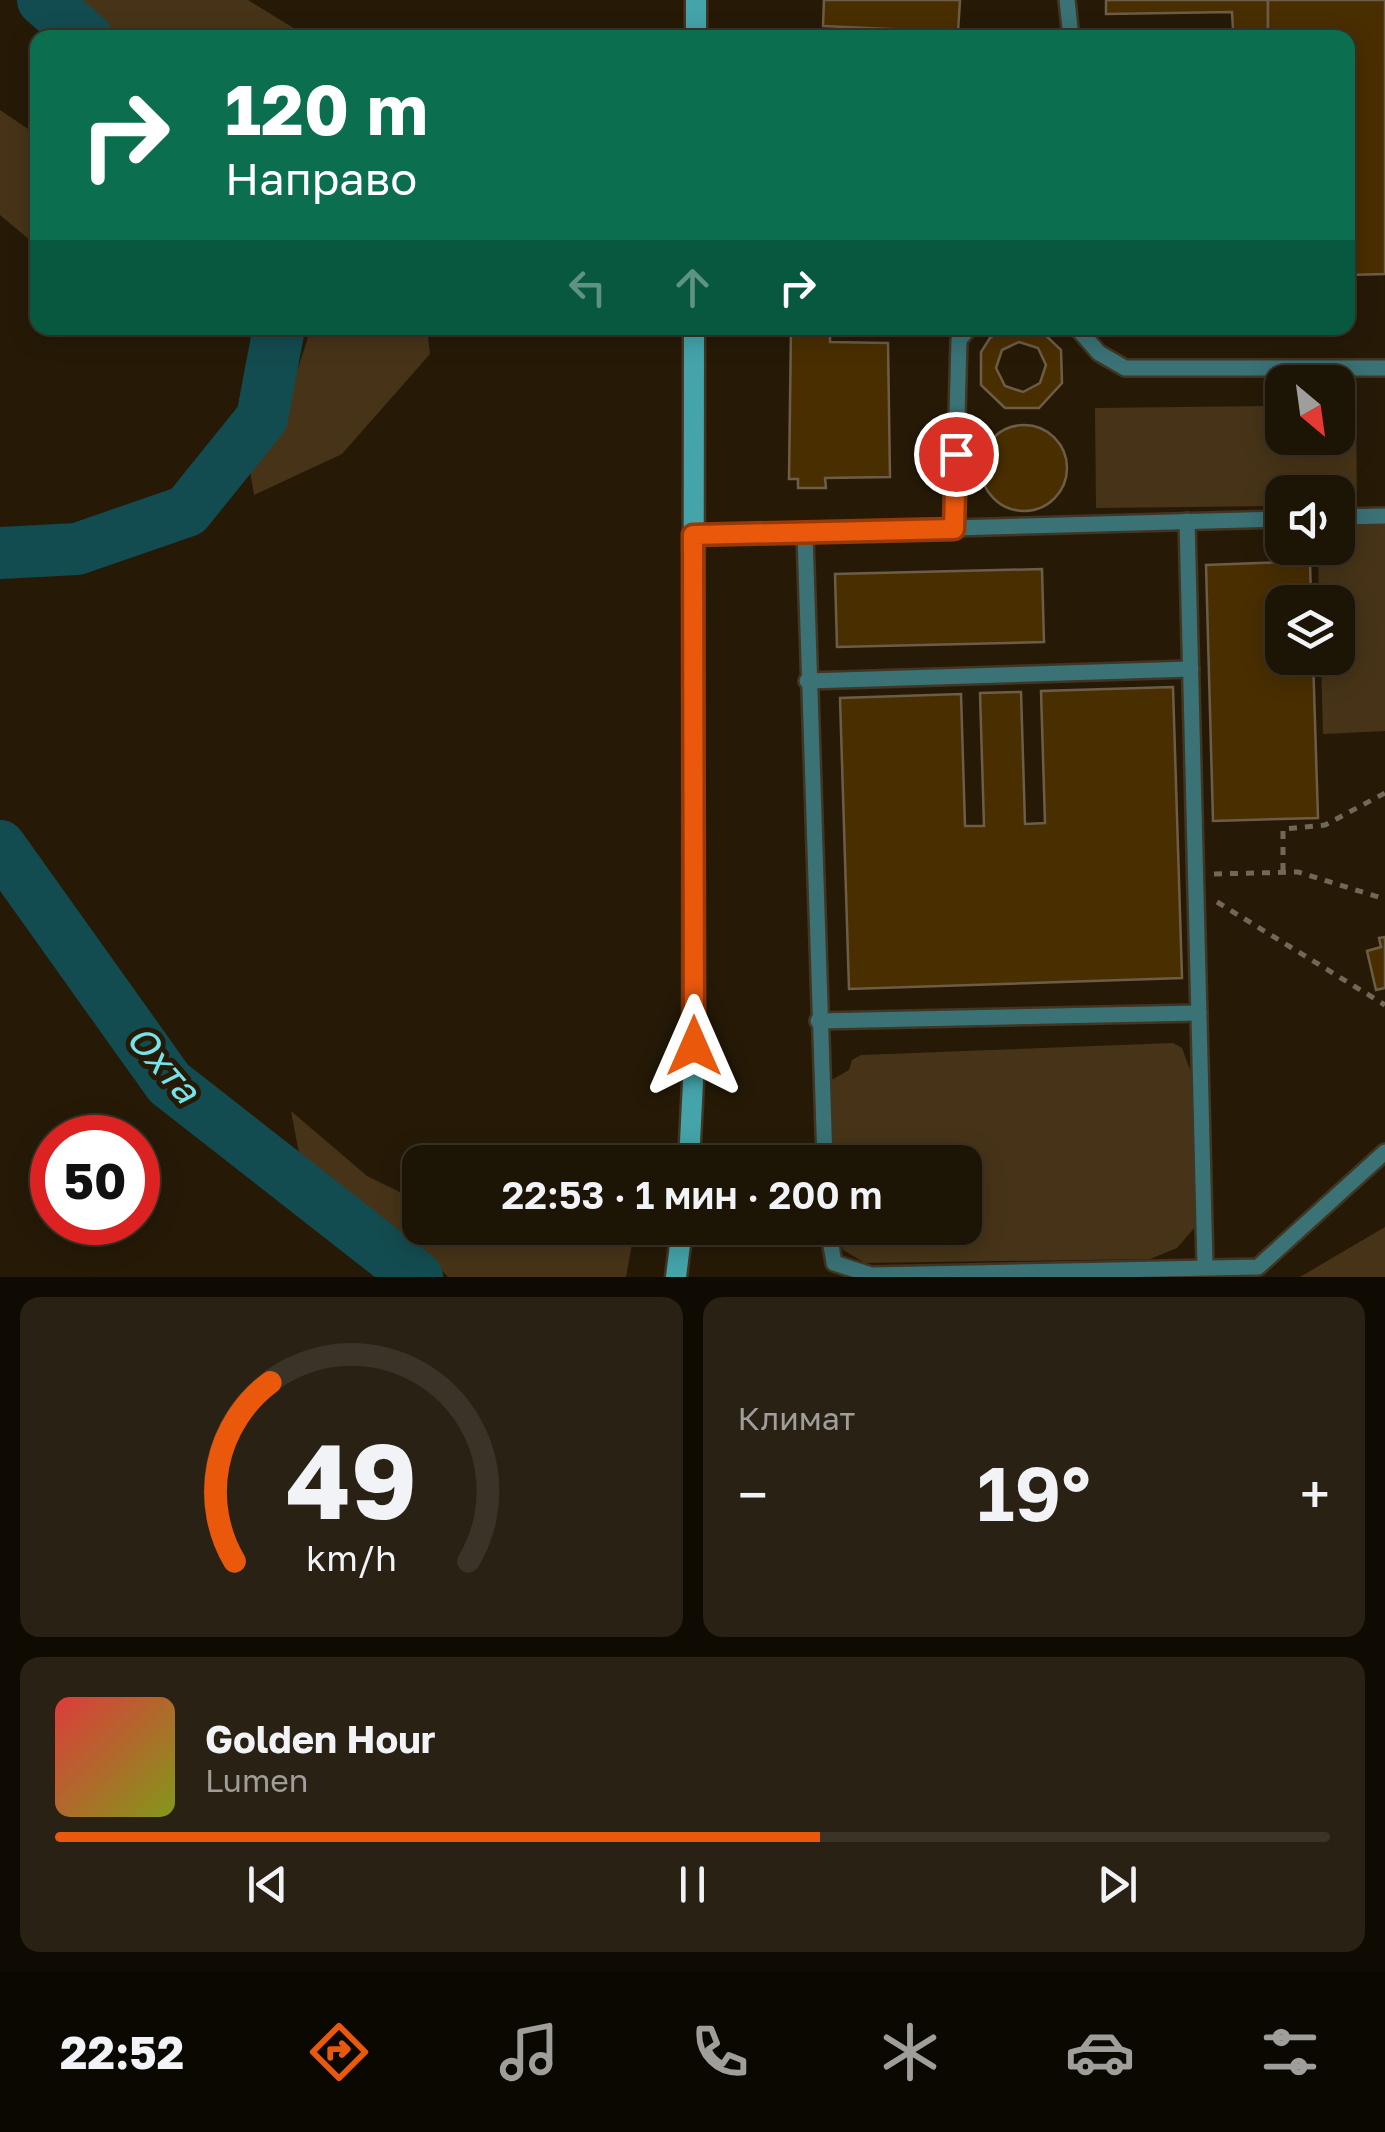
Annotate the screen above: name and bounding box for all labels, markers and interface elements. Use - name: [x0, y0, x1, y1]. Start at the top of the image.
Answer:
- text: 120 m: [225, 66, 428, 150]
- icon: right: [60, 70, 190, 200]
- text: Направо: [225, 151, 417, 205]
- icon: left: [560, 260, 615, 315]
- icon: ahead: [665, 260, 720, 315]
- icon: right: [770, 260, 825, 315]
- north arrow: [1265, 365, 1355, 455]
- map controls: [1265, 365, 1355, 675]
- pin: [914, 412, 999, 497]
- icon: arrive: [929, 427, 984, 482]
- button: sound: [1265, 475, 1355, 565]
- button: layers: [1265, 585, 1355, 675]
- position arrow: [642, 994, 746, 1098]
- water label: Охта: [118, 1015, 211, 1112]
- speed limit sign: 50: [30, 1115, 160, 1245]
- text: 22:53 · 1 мин · 200 m: [501, 1172, 883, 1217]
- text: Климат: [738, 1399, 855, 1437]
- text: 49: [286, 1417, 417, 1542]
- text: 19°: [977, 1447, 1091, 1538]
- text: −: [738, 1461, 768, 1527]
- text: +: [1300, 1461, 1330, 1527]
- text: km/h: [306, 1536, 397, 1579]
- text: Golden Hour: [205, 1716, 436, 1761]
- text: Lumen: [205, 1761, 309, 1799]
- icon: previous: [240, 1857, 295, 1912]
- icon: pause: [665, 1857, 720, 1912]
- icon: next: [1090, 1857, 1145, 1912]
- icon: directions: [304, 2017, 374, 2087]
- icon: music: [494, 2017, 564, 2087]
- icon: phone: [685, 2017, 755, 2087]
- icon: climate: [875, 2017, 945, 2087]
- icon: car: [1065, 2017, 1135, 2087]
- icon: filters: [1255, 2017, 1325, 2087]
- text: 22:52: [60, 2025, 184, 2079]

